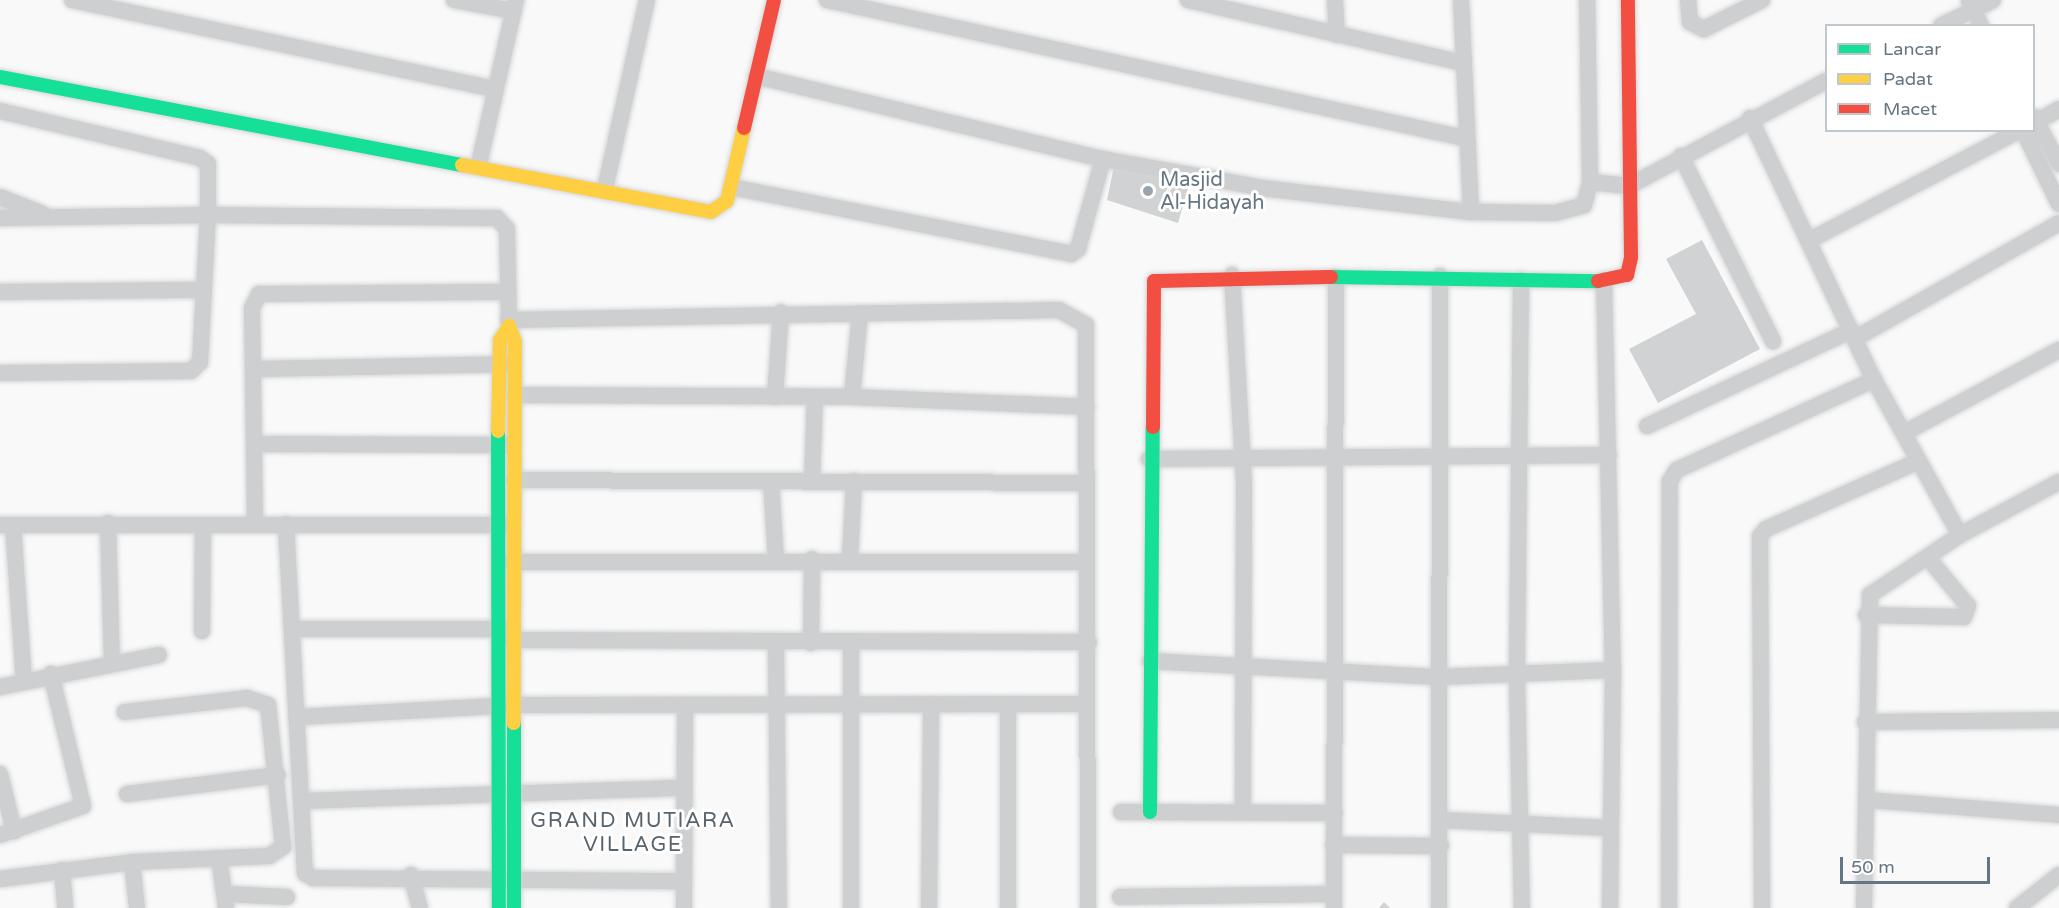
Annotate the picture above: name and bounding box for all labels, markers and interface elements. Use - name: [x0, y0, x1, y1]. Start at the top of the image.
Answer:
- legend: [1825, 24, 2035, 132]
- text: Lancar: [1883, 38, 1941, 60]
- text: Padat: [1883, 68, 1933, 90]
- text: Macet: [1883, 98, 1937, 120]
- place label: Masjid Al-Hidayah: [1160, 168, 1264, 215]
- marker: Masjid Al-Hidayah: [1141, 184, 1155, 198]
- district label: GRAND MUTIARA VILLAGE: [530, 808, 736, 858]
- scale bar: [1843, 845, 1993, 883]
- text: 50 m: [1851, 856, 1895, 878]

